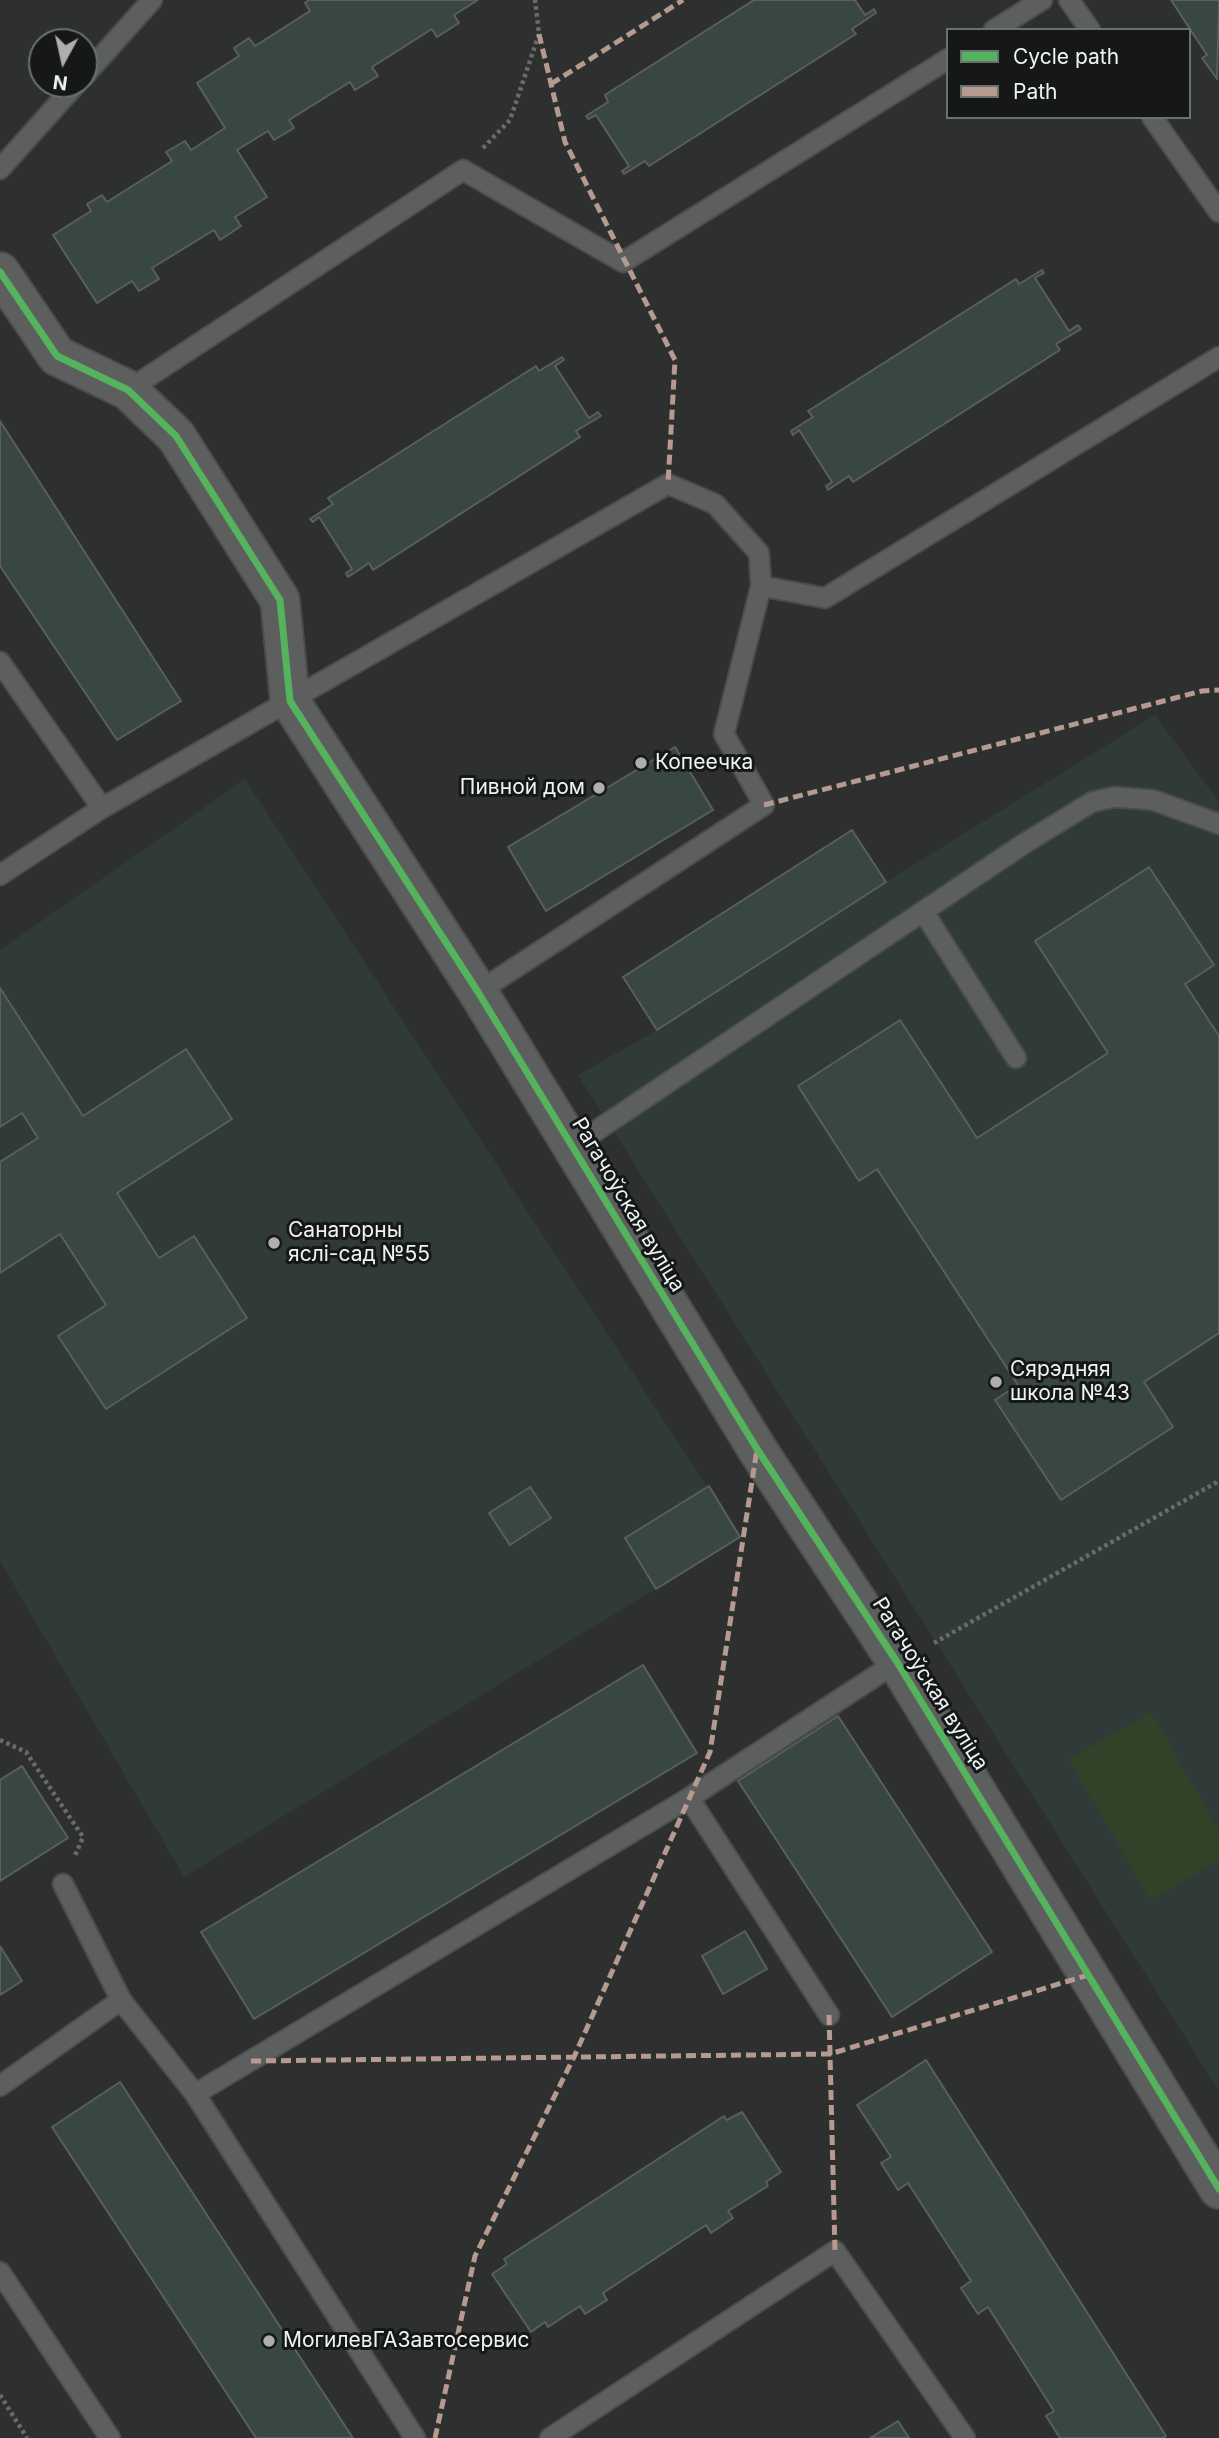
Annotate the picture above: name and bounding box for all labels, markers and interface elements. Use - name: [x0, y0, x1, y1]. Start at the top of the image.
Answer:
- north arrow: [28, 28, 98, 98]
- legend: [946, 28, 1191, 119]
- text: Cycle path: [1013, 44, 1119, 69]
- text: N: [52, 70, 69, 95]
- text: Path: [1013, 79, 1058, 104]
- place label: Копеечка: [655, 750, 753, 776]
- marker: Копеечка: [633, 755, 649, 771]
- place label: Пивной дом: [460, 775, 585, 801]
- marker: Пивной дом: [591, 780, 607, 796]
- street label: Рагачоўская вуліца: [566, 1113, 690, 1297]
- place label: Санаторны яслі-сад №55: [288, 1218, 430, 1268]
- marker: Санаторны яслі-сад №55: [266, 1235, 282, 1251]
- place label: Сярэдняя школа №43: [1010, 1357, 1130, 1407]
- marker: Сярэдняя школа №43: [988, 1374, 1004, 1390]
- street label: Рагачоўская вуліца: [867, 1593, 993, 1775]
- place label: МогилевГАЗавтосервис: [283, 2328, 530, 2354]
- marker: МогилевГАЗавтосервис: [261, 2333, 277, 2349]

